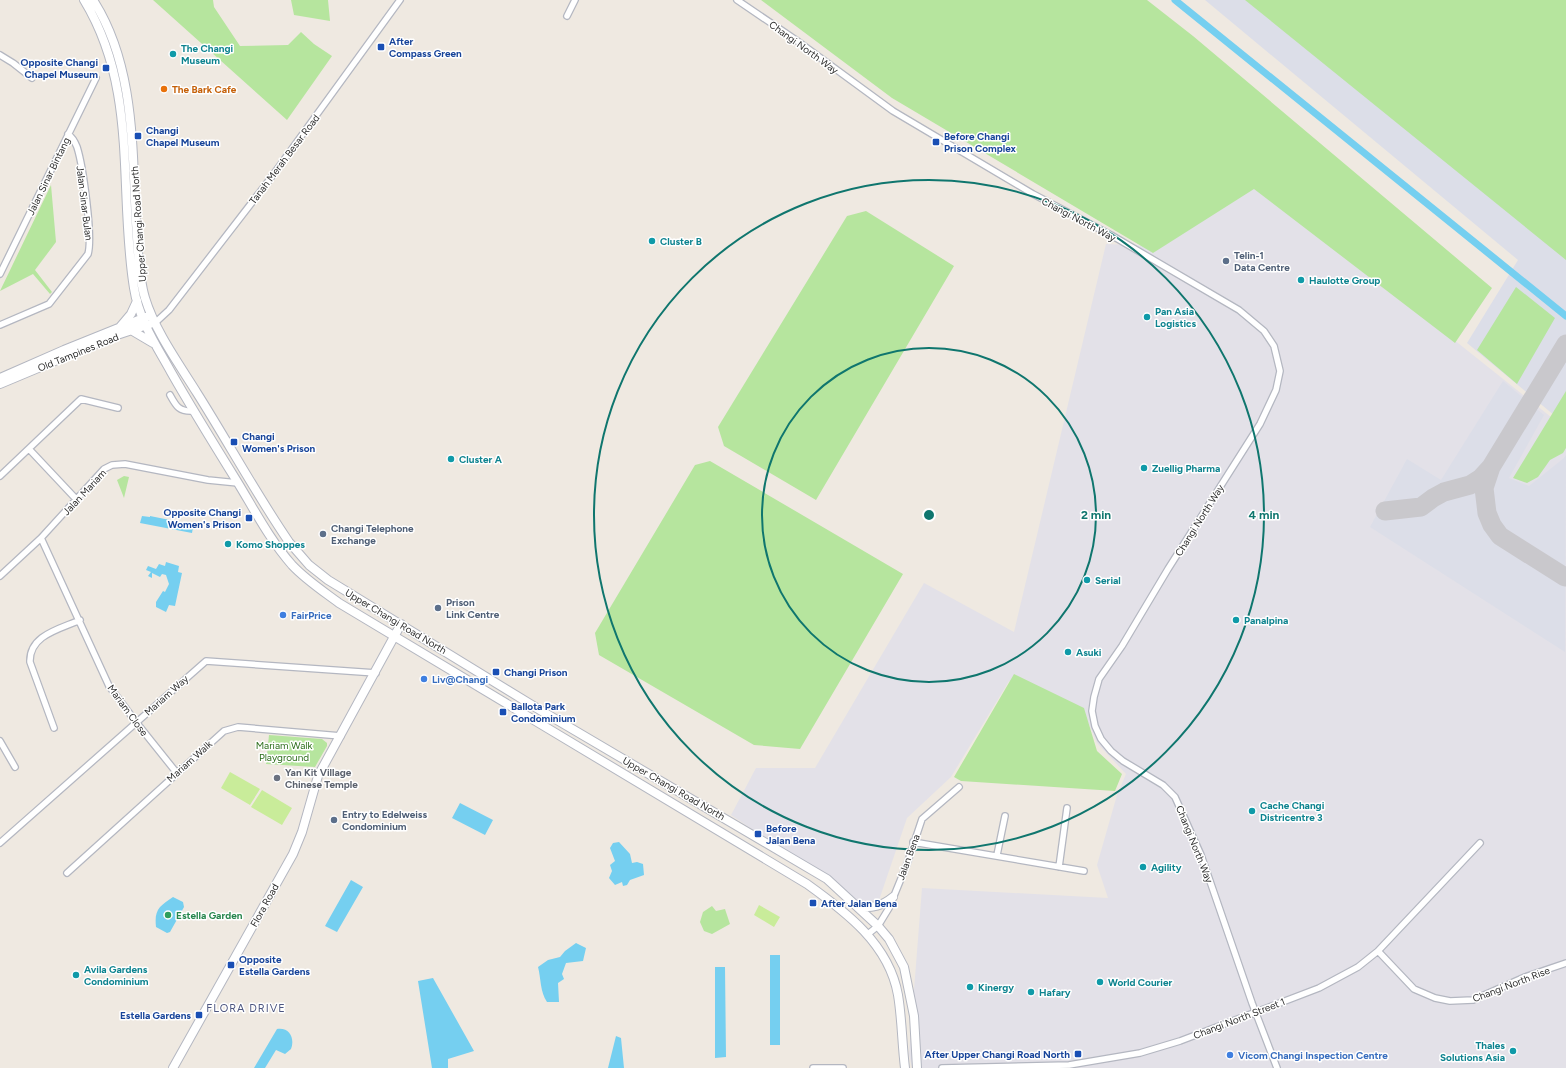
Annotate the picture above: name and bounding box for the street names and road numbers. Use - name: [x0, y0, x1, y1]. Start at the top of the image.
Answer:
- street label: Changi North Way: [767, 18, 841, 77]
- street label: Tanah Merah Besar Road: [246, 112, 323, 207]
- street label: Jalan Sinar Bintang: [24, 135, 73, 217]
- street label: Jalan Sinar Bulan: [73, 165, 96, 242]
- street label: Upper Changi Road North: [128, 165, 149, 282]
- street label: Changi North Way: [1039, 194, 1119, 245]
- street label: Old Tampines Road: [36, 330, 121, 375]
- street label: Jalan Mariam: [60, 467, 109, 518]
- street label: Changi North Way: [1172, 481, 1227, 559]
- street label: Upper Changi Road North: [343, 586, 449, 657]
- street label: Mariam Way: [142, 672, 192, 719]
- street label: Mariam Close: [105, 682, 151, 739]
- street label: Mariam Walk: [164, 737, 215, 785]
- street label: Upper Changi Road North: [620, 754, 728, 823]
- street label: Changi North Way: [1173, 804, 1216, 885]
- street label: Jalan Bena: [894, 832, 923, 882]
- street label: Flora Road: [247, 881, 282, 929]
- street label: Changi North Rise: [1471, 964, 1552, 1005]
- street label: Changi North Street 1: [1191, 995, 1287, 1042]

